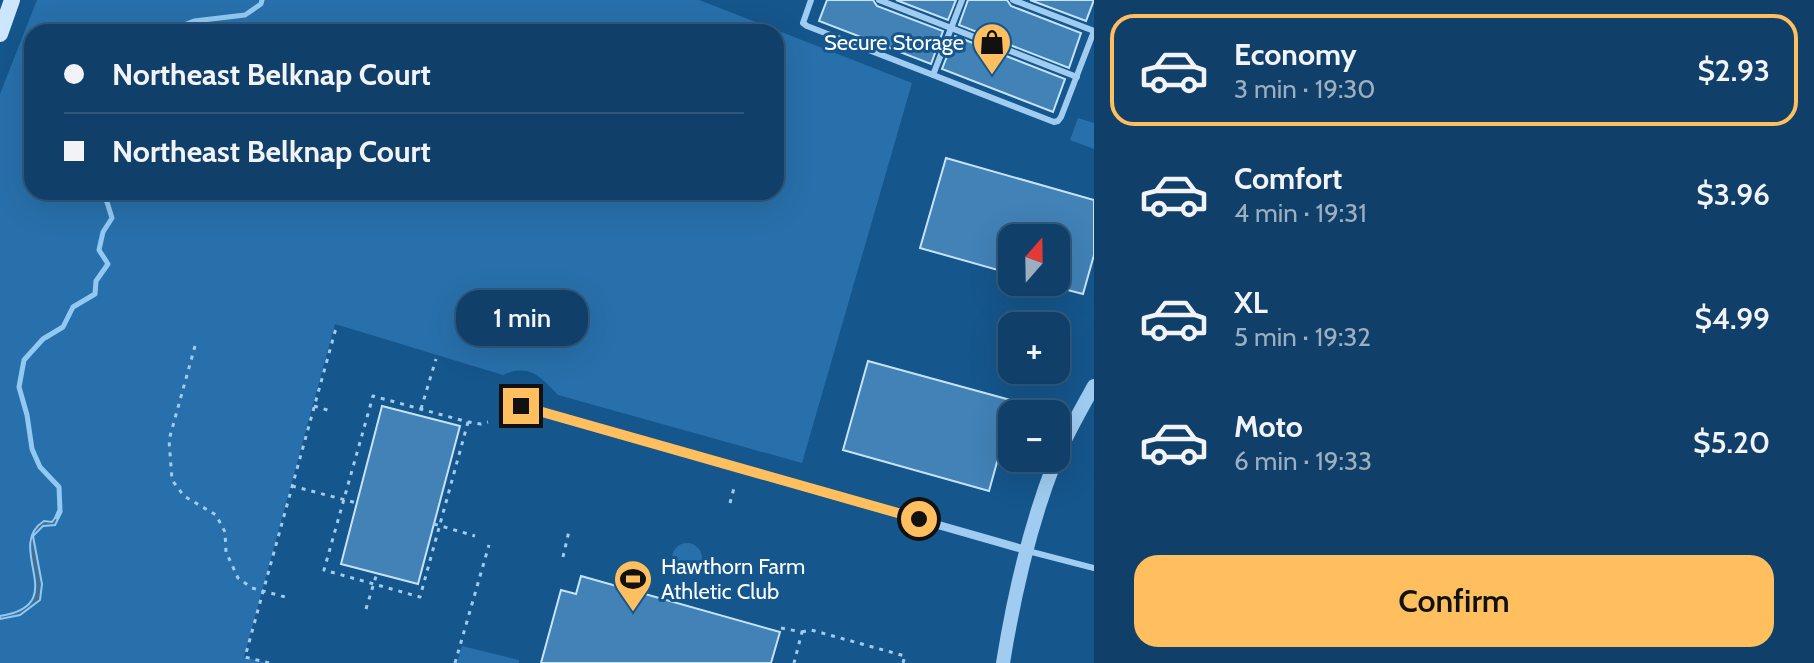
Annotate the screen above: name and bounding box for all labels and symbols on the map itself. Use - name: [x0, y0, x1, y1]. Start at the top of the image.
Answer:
- shop icon: Secure Storage: [971, 21, 1013, 76]
- place label: Secure Storage: [824, 29, 964, 56]
- north arrow: [998, 224, 1070, 296]
- callout: 1 min: [455, 290, 587, 346]
- route end: [503, 388, 539, 424]
- route start: [901, 501, 937, 537]
- place label: Hawthorn Farm Athletic Club: [661, 553, 805, 605]
- sports icon: Hawthorn Farm Athletic Club: [612, 558, 654, 613]

